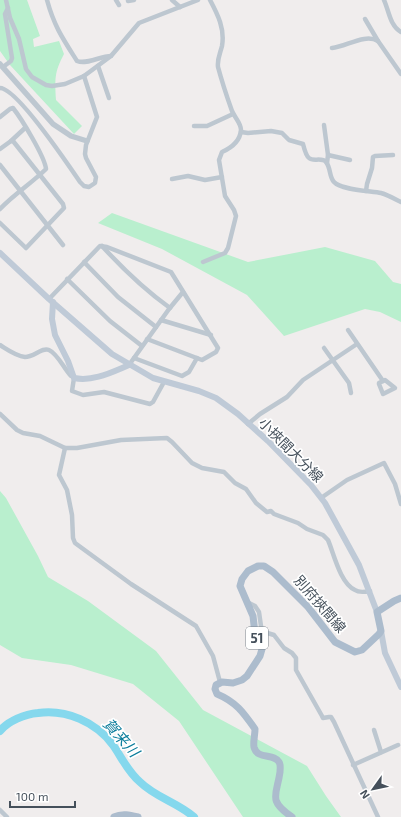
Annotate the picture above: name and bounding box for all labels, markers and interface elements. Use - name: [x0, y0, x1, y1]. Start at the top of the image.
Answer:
- street label: 小挾間大分線: [256, 414, 327, 485]
- street label: 別府挾間線: [291, 572, 350, 636]
- road number: 51: [246, 627, 268, 649]
- water label: 賀来川: [100, 715, 145, 762]
- north arrow: [353, 769, 393, 809]
- scale bar: [10, 783, 75, 809]
- text: N: [357, 788, 372, 802]
- text: 100 m: [16, 789, 48, 803]

